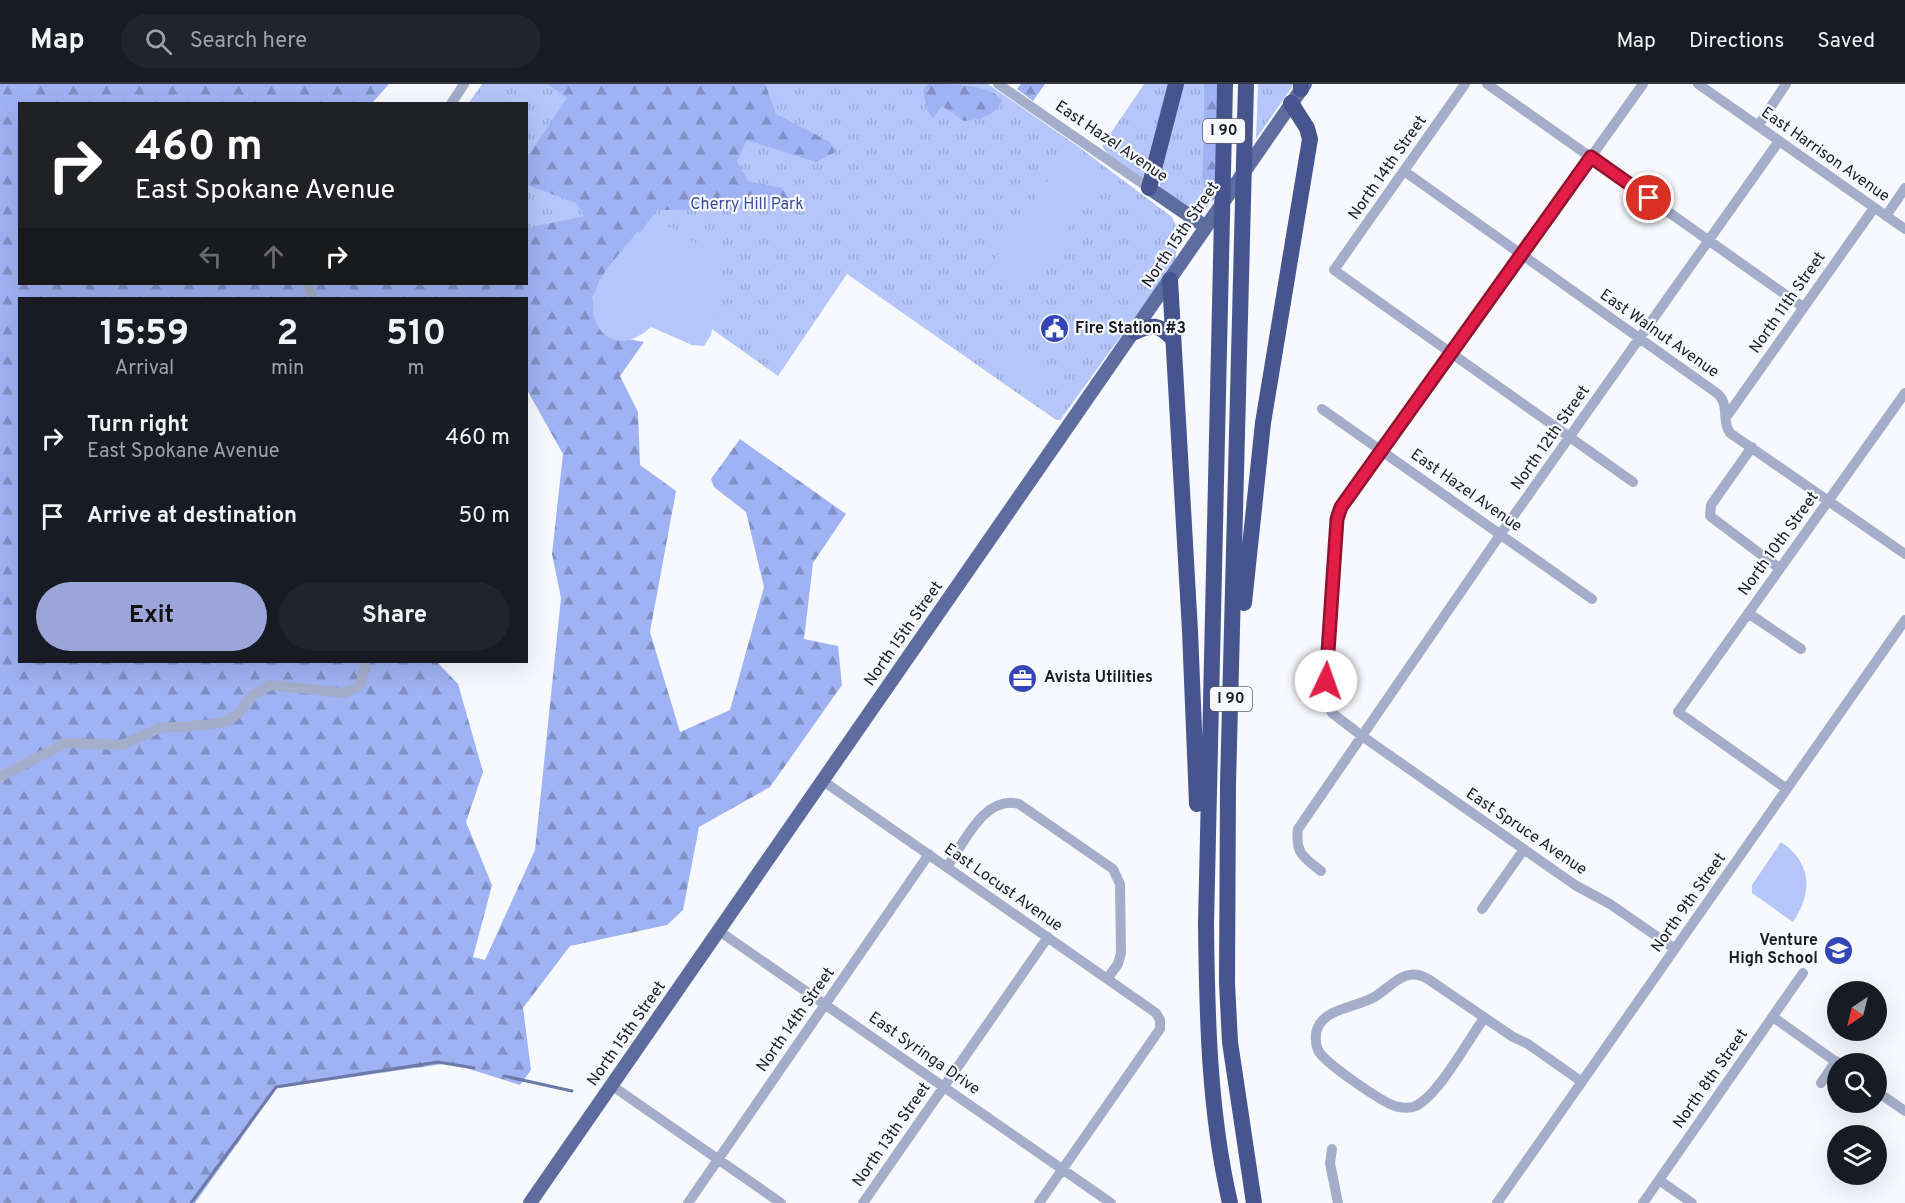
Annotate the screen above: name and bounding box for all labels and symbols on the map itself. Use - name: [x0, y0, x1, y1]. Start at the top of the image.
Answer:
- street label: East Hazel Avenue: [1051, 97, 1171, 187]
- street label: East Harrison Avenue: [1757, 103, 1893, 207]
- street label: North 14th Street: [1344, 112, 1432, 224]
- road number: I 90: [1203, 119, 1245, 143]
- pin: [1623, 172, 1674, 223]
- street label: North 15th Street: [1138, 178, 1224, 292]
- park label: Cherry Hill Park: [690, 195, 804, 215]
- street label: North 11th Street: [1745, 248, 1831, 358]
- street label: East Walnut Avenue: [1595, 285, 1723, 383]
- public building icon: Fire Station #3: [1038, 313, 1070, 345]
- place label: Fire Station #3: [1075, 319, 1186, 339]
- street label: North 12th Street: [1507, 382, 1595, 494]
- street label: East Hazel Avenue: [1406, 445, 1526, 537]
- street label: North 10th Street: [1734, 488, 1824, 600]
- street label: North 15th Street: [860, 578, 948, 690]
- position arrow: [1294, 649, 1358, 713]
- office icon: Avista Utilities: [1007, 662, 1039, 694]
- place label: Avista Utilities: [1044, 668, 1153, 688]
- road number: I 90: [1210, 687, 1252, 711]
- street label: East Spruce Avenue: [1462, 784, 1590, 880]
- street label: East Locust Avenue: [940, 840, 1066, 936]
- street label: North 9th Street: [1647, 849, 1731, 957]
- place label: Venture High School: [1729, 931, 1818, 969]
- school or university icon: Venture High School: [1823, 934, 1855, 966]
- street label: North 14th Street: [752, 964, 840, 1076]
- street label: North 15th Street: [583, 978, 671, 1090]
- north arrow: [1827, 981, 1887, 1041]
- street label: East Syringa Drive: [864, 1008, 984, 1100]
- street label: North 8th Street: [1669, 1025, 1753, 1133]
- street label: North 13th Street: [849, 1079, 935, 1191]

